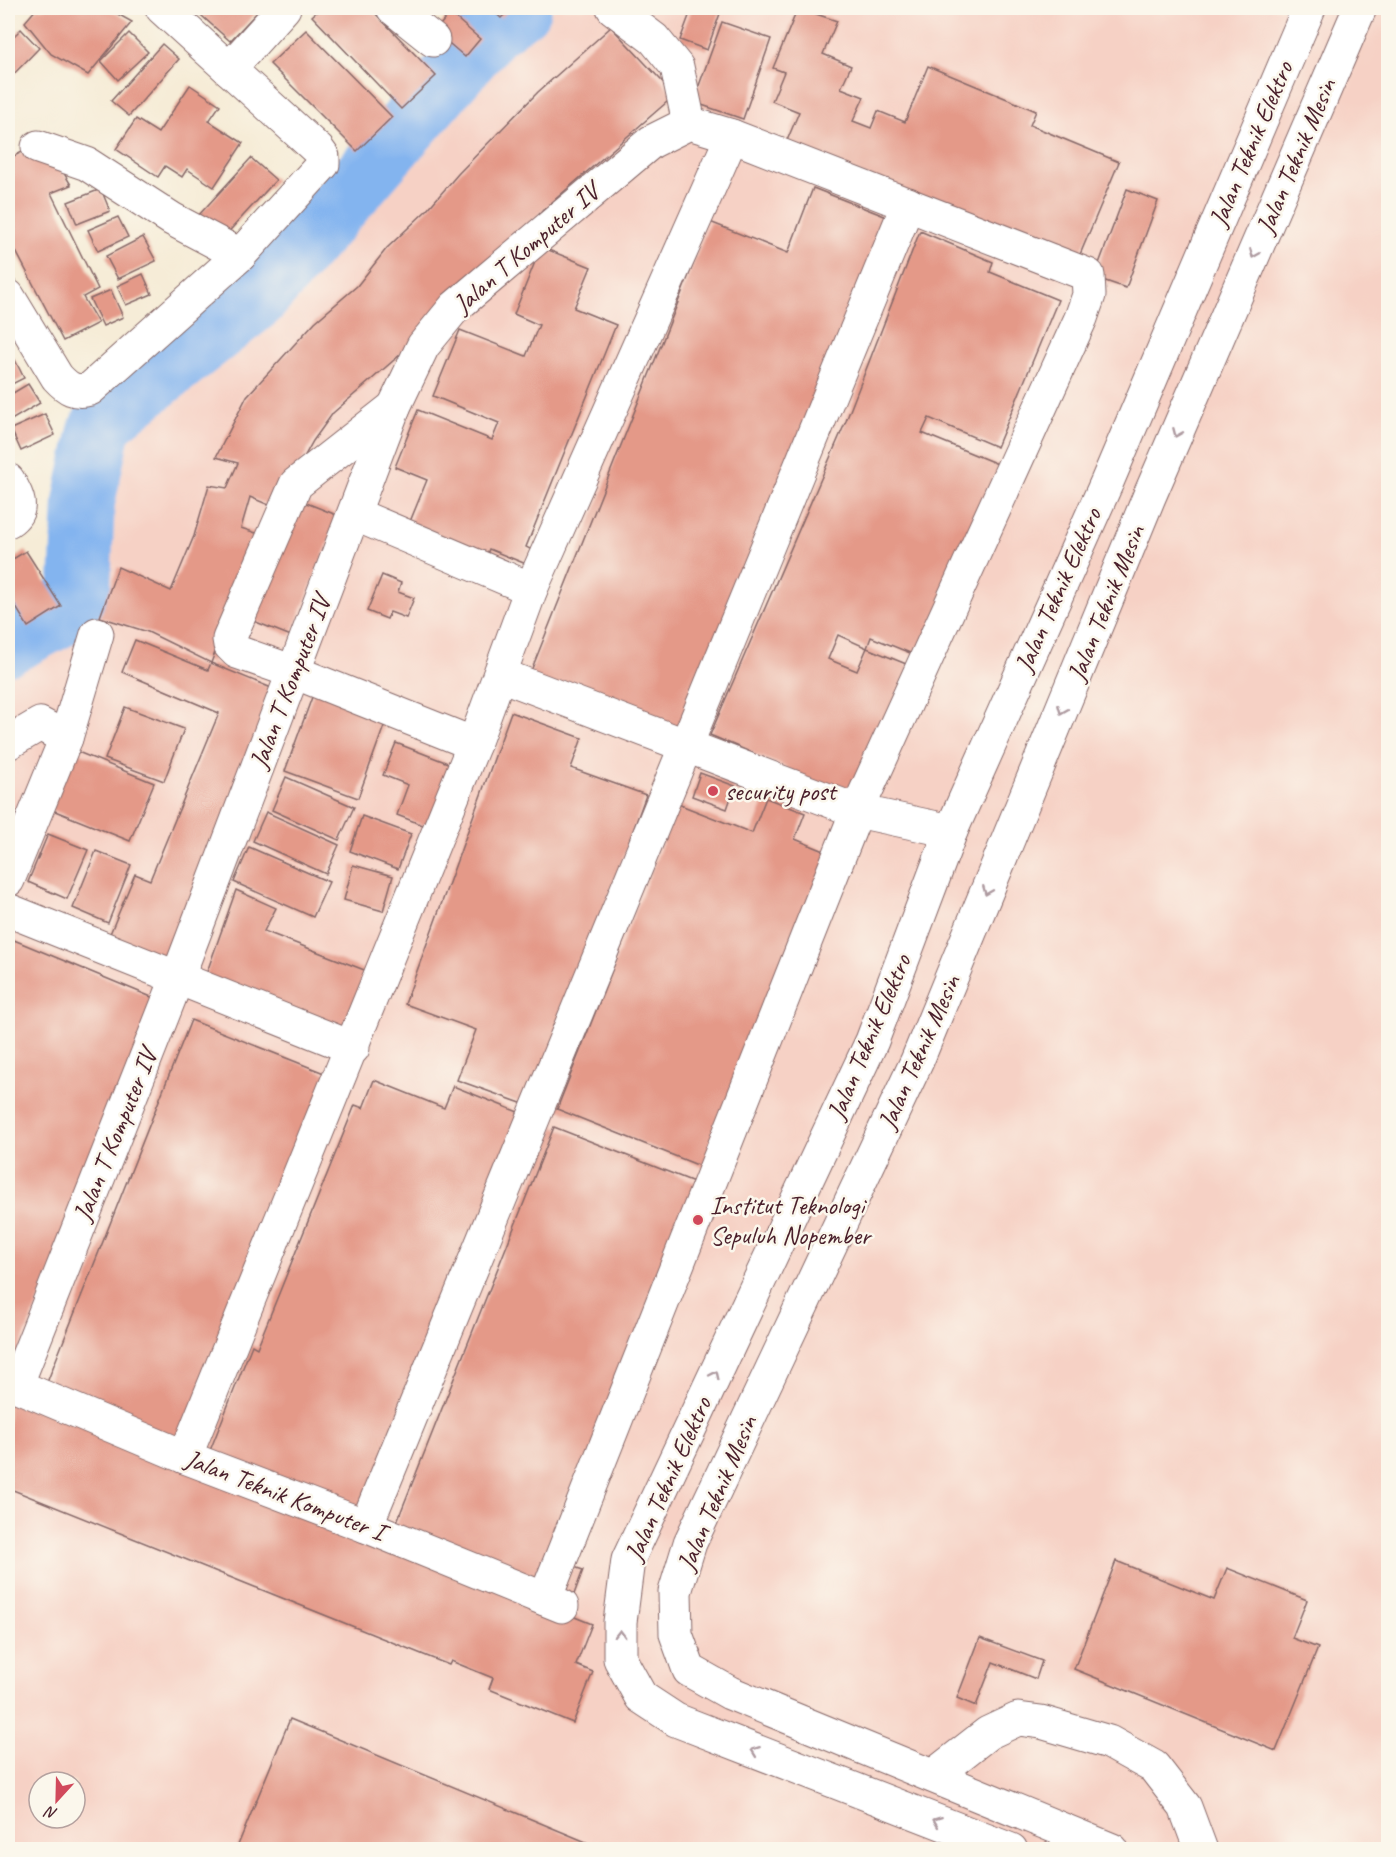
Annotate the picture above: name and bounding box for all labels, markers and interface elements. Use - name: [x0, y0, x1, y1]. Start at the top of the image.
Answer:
- street label: Jalan Teknik Elektro: [1201, 55, 1301, 233]
- street label: Jalan Teknik Mesin: [1248, 72, 1344, 240]
- street label: Jalan T Komputer IV: [445, 172, 610, 322]
- one-way arrow: [1249, 248, 1261, 259]
- one-way arrow: [1172, 427, 1184, 438]
- street label: Jalan Teknik Elektro: [1006, 501, 1110, 679]
- street label: Jalan Teknik Mesin: [1059, 519, 1153, 688]
- street label: Jalan T Komputer IV: [241, 586, 340, 775]
- one-way arrow: [1057, 704, 1069, 715]
- place label: security post: [725, 775, 838, 808]
- marker: security post: [706, 784, 720, 798]
- one-way arrow: [982, 885, 995, 895]
- street label: Jalan Teknik Elektro: [819, 948, 919, 1126]
- street label: Jalan Teknik Mesin: [869, 969, 968, 1136]
- street label: Jalan T Komputer IV: [65, 1039, 166, 1228]
- place label: Institut Teknologi Sepuluh Nopember: [710, 1189, 873, 1252]
- marker: Institut Teknologi Sepuluh Nopember: [691, 1213, 705, 1227]
- one-way arrow: [707, 1371, 719, 1382]
- street label: Jalan Teknik Elektro: [616, 1390, 720, 1568]
- street label: Jalan Teknik Mesin: [669, 1409, 765, 1577]
- street label: Jalan Teknik Komputer I: [179, 1441, 395, 1550]
- one-way arrow: [614, 1630, 626, 1639]
- one-way arrow: [750, 1745, 761, 1758]
- north arrow: [27, 1770, 87, 1830]
- text: N: [41, 1801, 60, 1824]
- one-way arrow: [932, 1816, 943, 1828]

